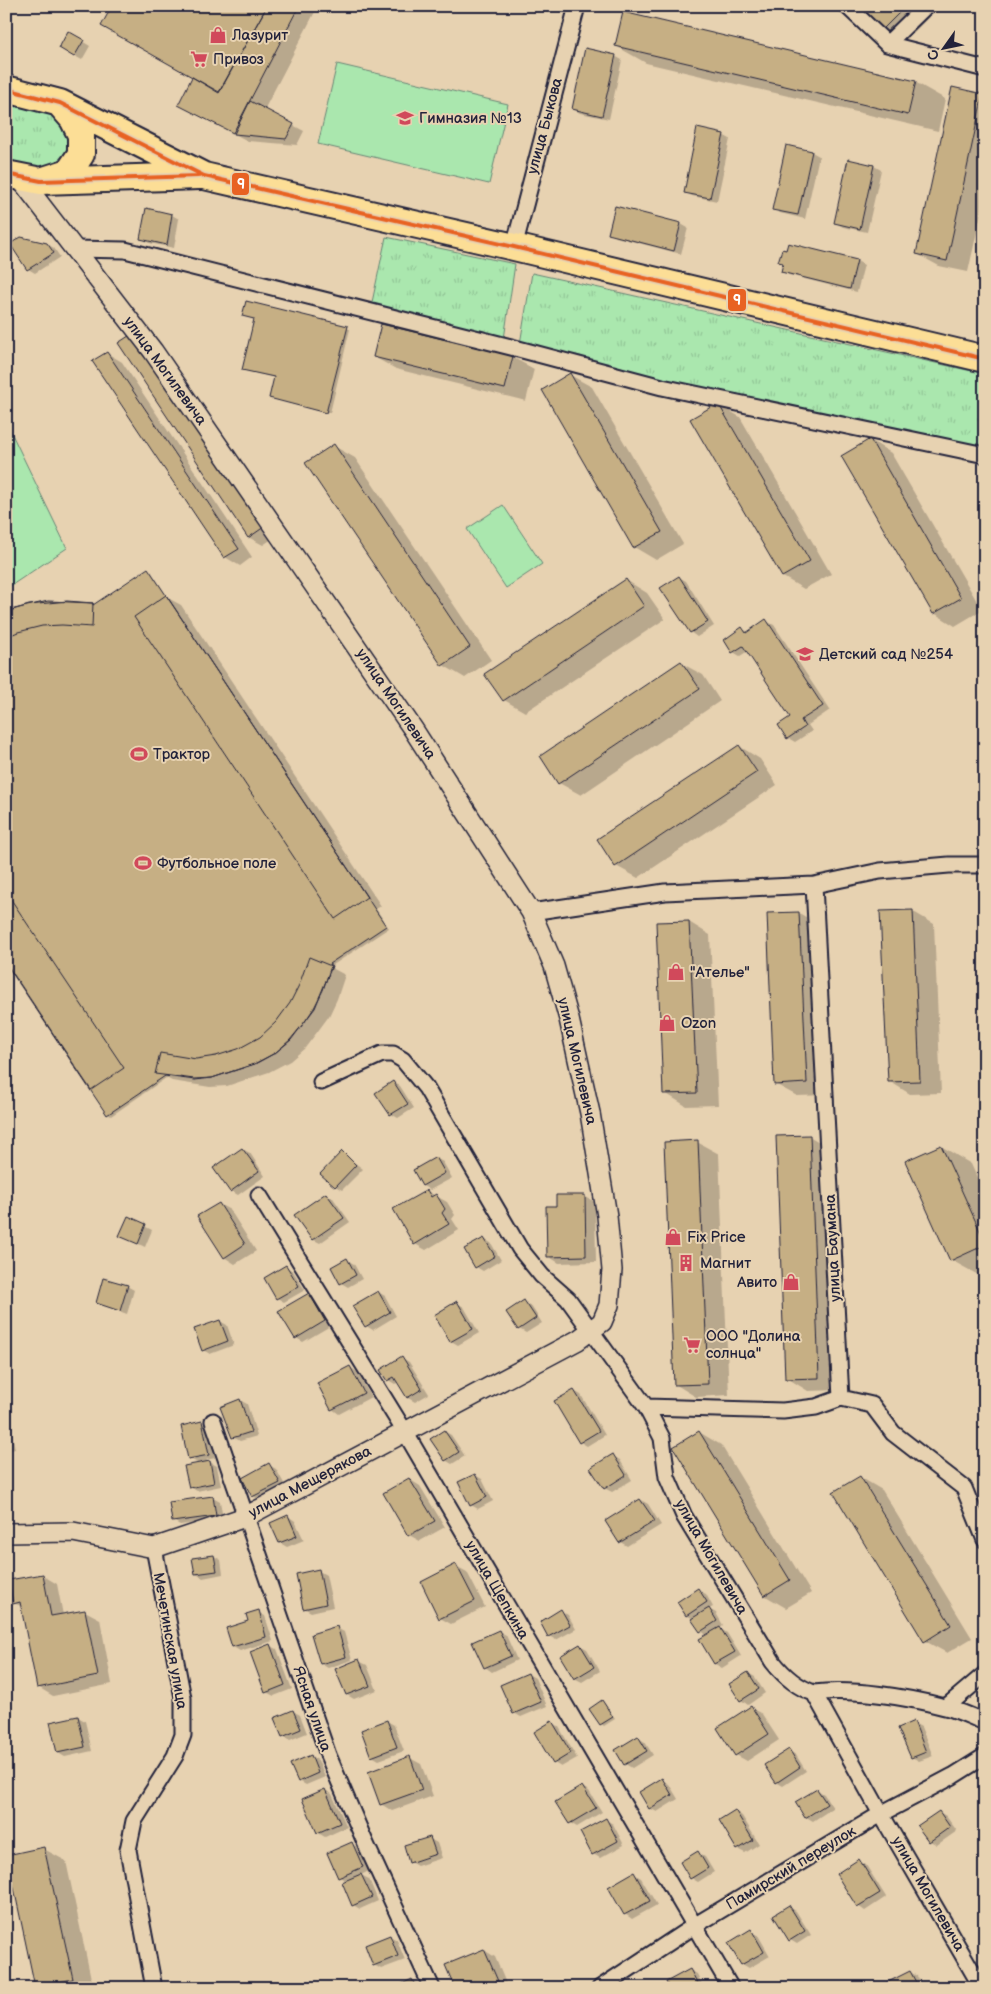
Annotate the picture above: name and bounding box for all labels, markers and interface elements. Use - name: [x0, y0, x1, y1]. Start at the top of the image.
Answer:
- north arrow: [918, 22, 968, 72]
- shop icon: Лазурит: [208, 25, 228, 45]
- place label: Лазурит: [231, 26, 288, 45]
- text: С: [924, 46, 943, 64]
- supermarket icon: Привоз: [189, 49, 209, 69]
- place label: Привоз: [213, 50, 264, 69]
- street label: улица Быкова: [523, 76, 567, 176]
- school or university icon: Гимназия №13: [395, 108, 415, 128]
- place label: Гимназия №13: [419, 109, 522, 128]
- line badge: 9: [231, 172, 250, 196]
- text: 9: [237, 176, 245, 193]
- line badge: 9: [727, 288, 747, 312]
- text: 9: [733, 292, 741, 309]
- street label: улица Могилевича: [119, 313, 211, 429]
- school or university icon: Детский сад №254: [795, 644, 815, 664]
- street label: улица Могилевича: [352, 645, 440, 763]
- place label: Детский сад №254: [819, 645, 953, 664]
- sports icon: Трактор: [129, 744, 149, 764]
- place label: Трактор: [153, 745, 211, 764]
- sports icon: Футбольное поле: [133, 853, 153, 873]
- place label: Футбольное поле: [157, 854, 276, 873]
- shop icon: "Ателье": [666, 962, 686, 982]
- place label: "Ателье": [690, 963, 750, 982]
- street label: улица Могилевича: [553, 996, 601, 1127]
- shop icon: Ozon: [657, 1013, 677, 1033]
- place label: Ozon: [681, 1014, 716, 1033]
- street label: улица Баумана: [821, 1194, 845, 1302]
- shop icon: Fix Price: [663, 1227, 683, 1247]
- place label: Fix Price: [687, 1228, 746, 1247]
- building icon: Магнит: [676, 1253, 696, 1273]
- place label: Магнит: [700, 1254, 751, 1273]
- shop icon: Авито: [781, 1272, 801, 1292]
- place label: Авито: [736, 1273, 777, 1292]
- place label: ООО "Долина солнца": [706, 1327, 801, 1363]
- supermarket icon: ООО "Долина солнца": [682, 1335, 702, 1355]
- street label: улица Мещерякова: [245, 1442, 375, 1522]
- street label: улица Могилевича: [670, 1496, 752, 1618]
- street label: улица Щепкина: [461, 1537, 533, 1643]
- street label: Мечетинская улица: [149, 1571, 191, 1711]
- street label: Ясная улица: [289, 1664, 336, 1754]
- street label: Памирский переулок: [723, 1822, 859, 1914]
- street label: улица Могилевича: [887, 1833, 969, 1955]

